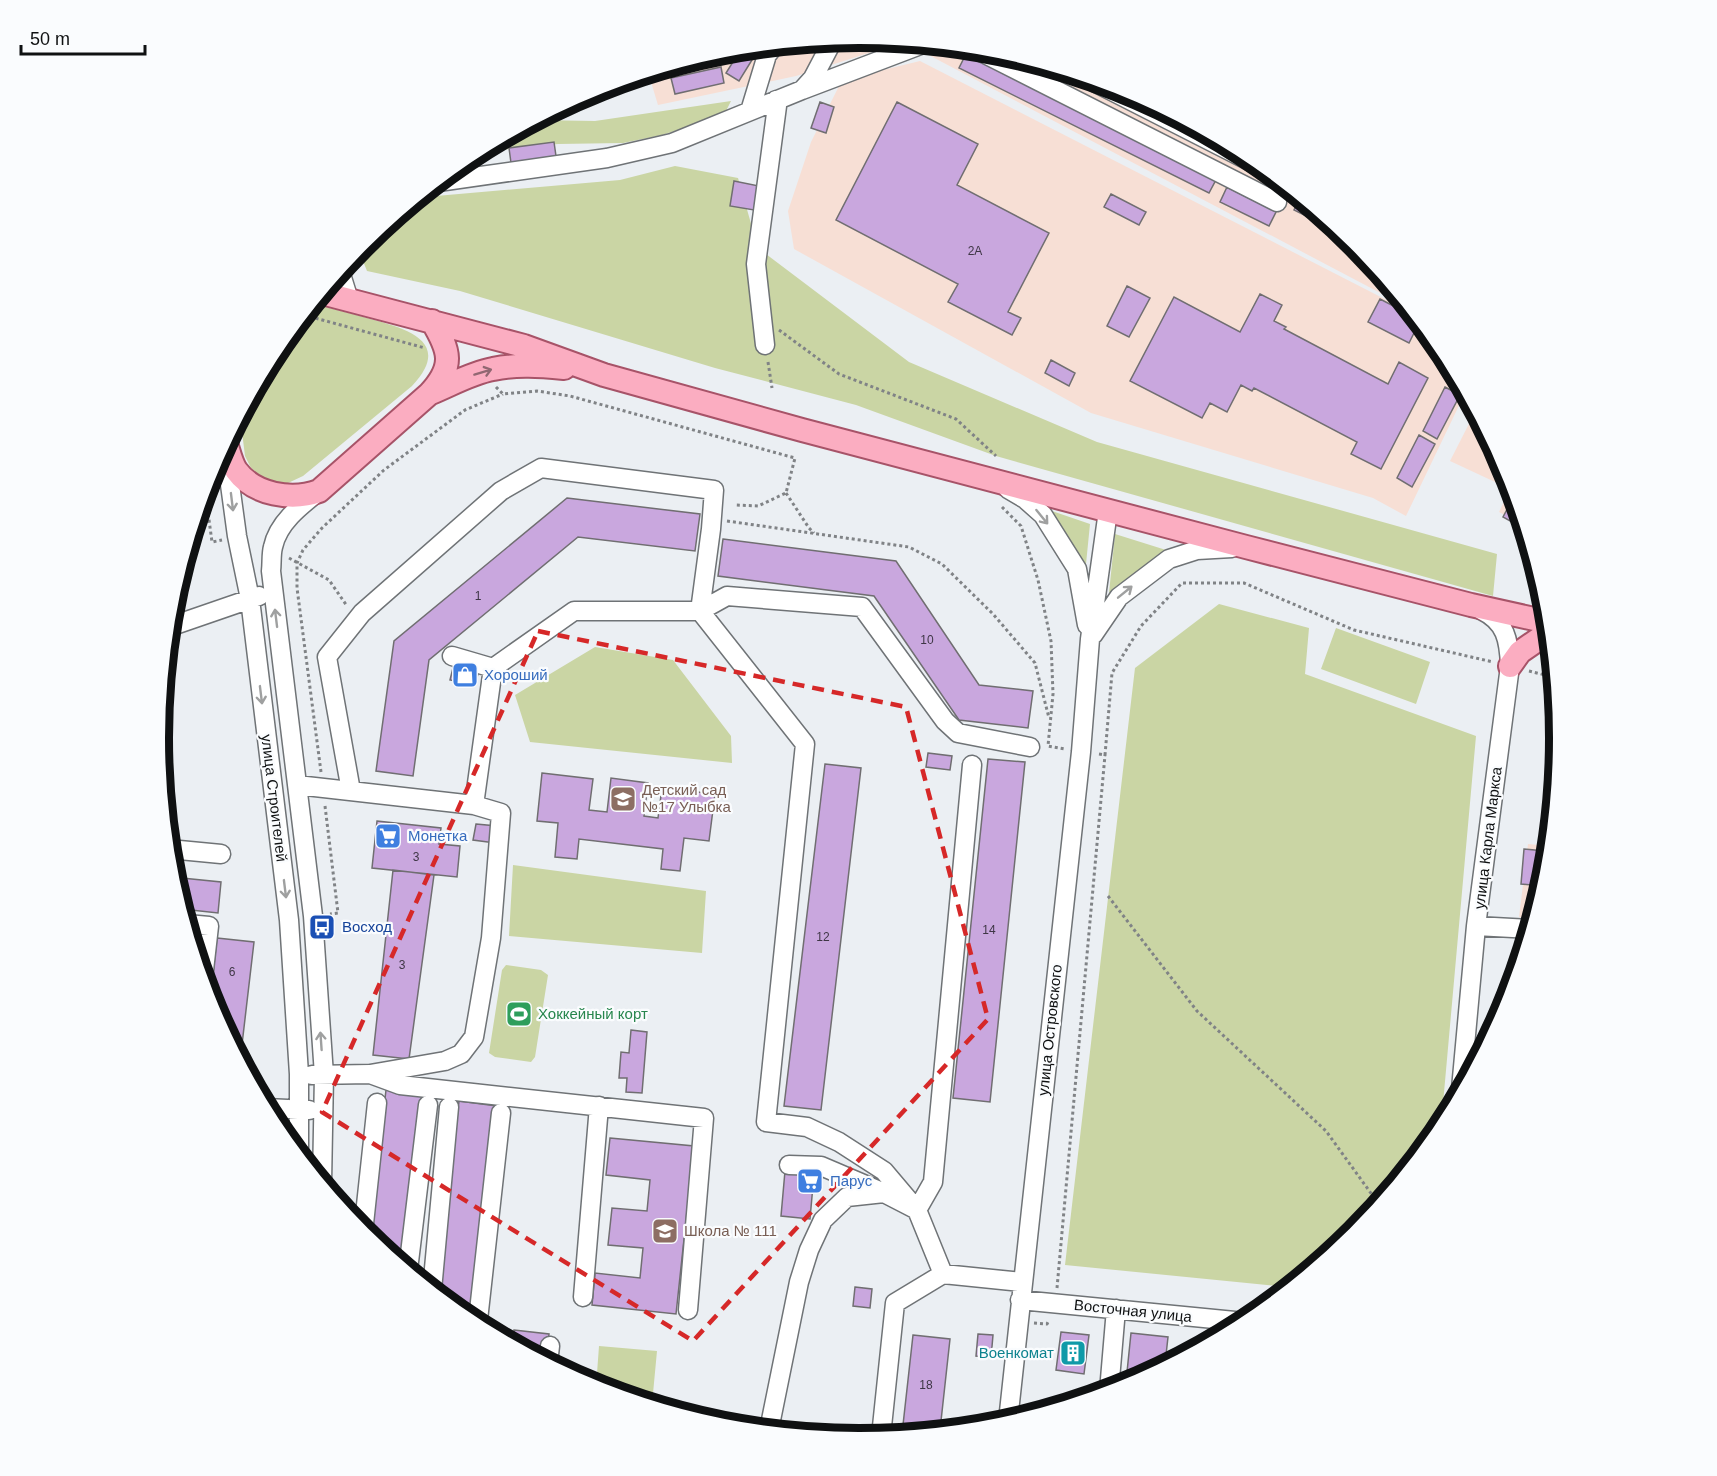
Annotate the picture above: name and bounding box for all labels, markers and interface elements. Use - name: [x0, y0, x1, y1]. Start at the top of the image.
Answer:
- scale bar: [21, 18, 146, 56]
- text: 50 m: [30, 29, 70, 49]
- house number: 2А: [968, 244, 982, 258]
- one-way arrow: [473, 366, 492, 377]
- one-way arrow: [227, 492, 238, 512]
- one-way arrow: [1036, 509, 1049, 525]
- one-way arrow: [1117, 586, 1133, 599]
- house number: 1: [475, 589, 482, 603]
- one-way arrow: [270, 608, 281, 628]
- house number: 10: [920, 633, 934, 647]
- shop icon: Хороший: [450, 660, 480, 690]
- place label: Хороший: [484, 666, 548, 683]
- one-way arrow: [256, 685, 267, 705]
- street label: улица Строителей: [258, 733, 291, 863]
- street label: улица Карла Маркса: [1470, 765, 1505, 910]
- place label: Детский сад №17 Улыбка: [642, 781, 731, 815]
- school or university icon: Детский сад №17 Улыбка: [608, 784, 638, 814]
- supermarket icon: Монетка: [373, 821, 403, 851]
- place label: Монетка: [408, 827, 468, 844]
- house number: 3: [413, 850, 420, 864]
- one-way arrow: [280, 878, 291, 898]
- bus stop icon: Восход: [307, 912, 337, 942]
- place label: Восход: [342, 918, 392, 935]
- house number: 14: [982, 923, 996, 937]
- house number: 12: [816, 930, 830, 944]
- house number: 3: [399, 958, 406, 972]
- street label: улица Островского: [1034, 963, 1065, 1096]
- house number: 6: [229, 965, 236, 979]
- sports icon: Хоккейный корт: [504, 999, 534, 1029]
- place label: Хоккейный корт: [538, 1005, 648, 1022]
- one-way arrow: [315, 1032, 326, 1052]
- supermarket icon: Парус: [795, 1166, 825, 1196]
- place label: Парус: [830, 1172, 873, 1189]
- school or university icon: Школа № 111: [650, 1216, 680, 1246]
- place label: Школа № 111: [684, 1222, 777, 1239]
- street label: Восточная улица: [1073, 1296, 1194, 1325]
- building icon: Военкомат: [1058, 1338, 1088, 1368]
- place label: Военкомат: [979, 1344, 1054, 1361]
- house number: 18: [919, 1378, 933, 1392]

